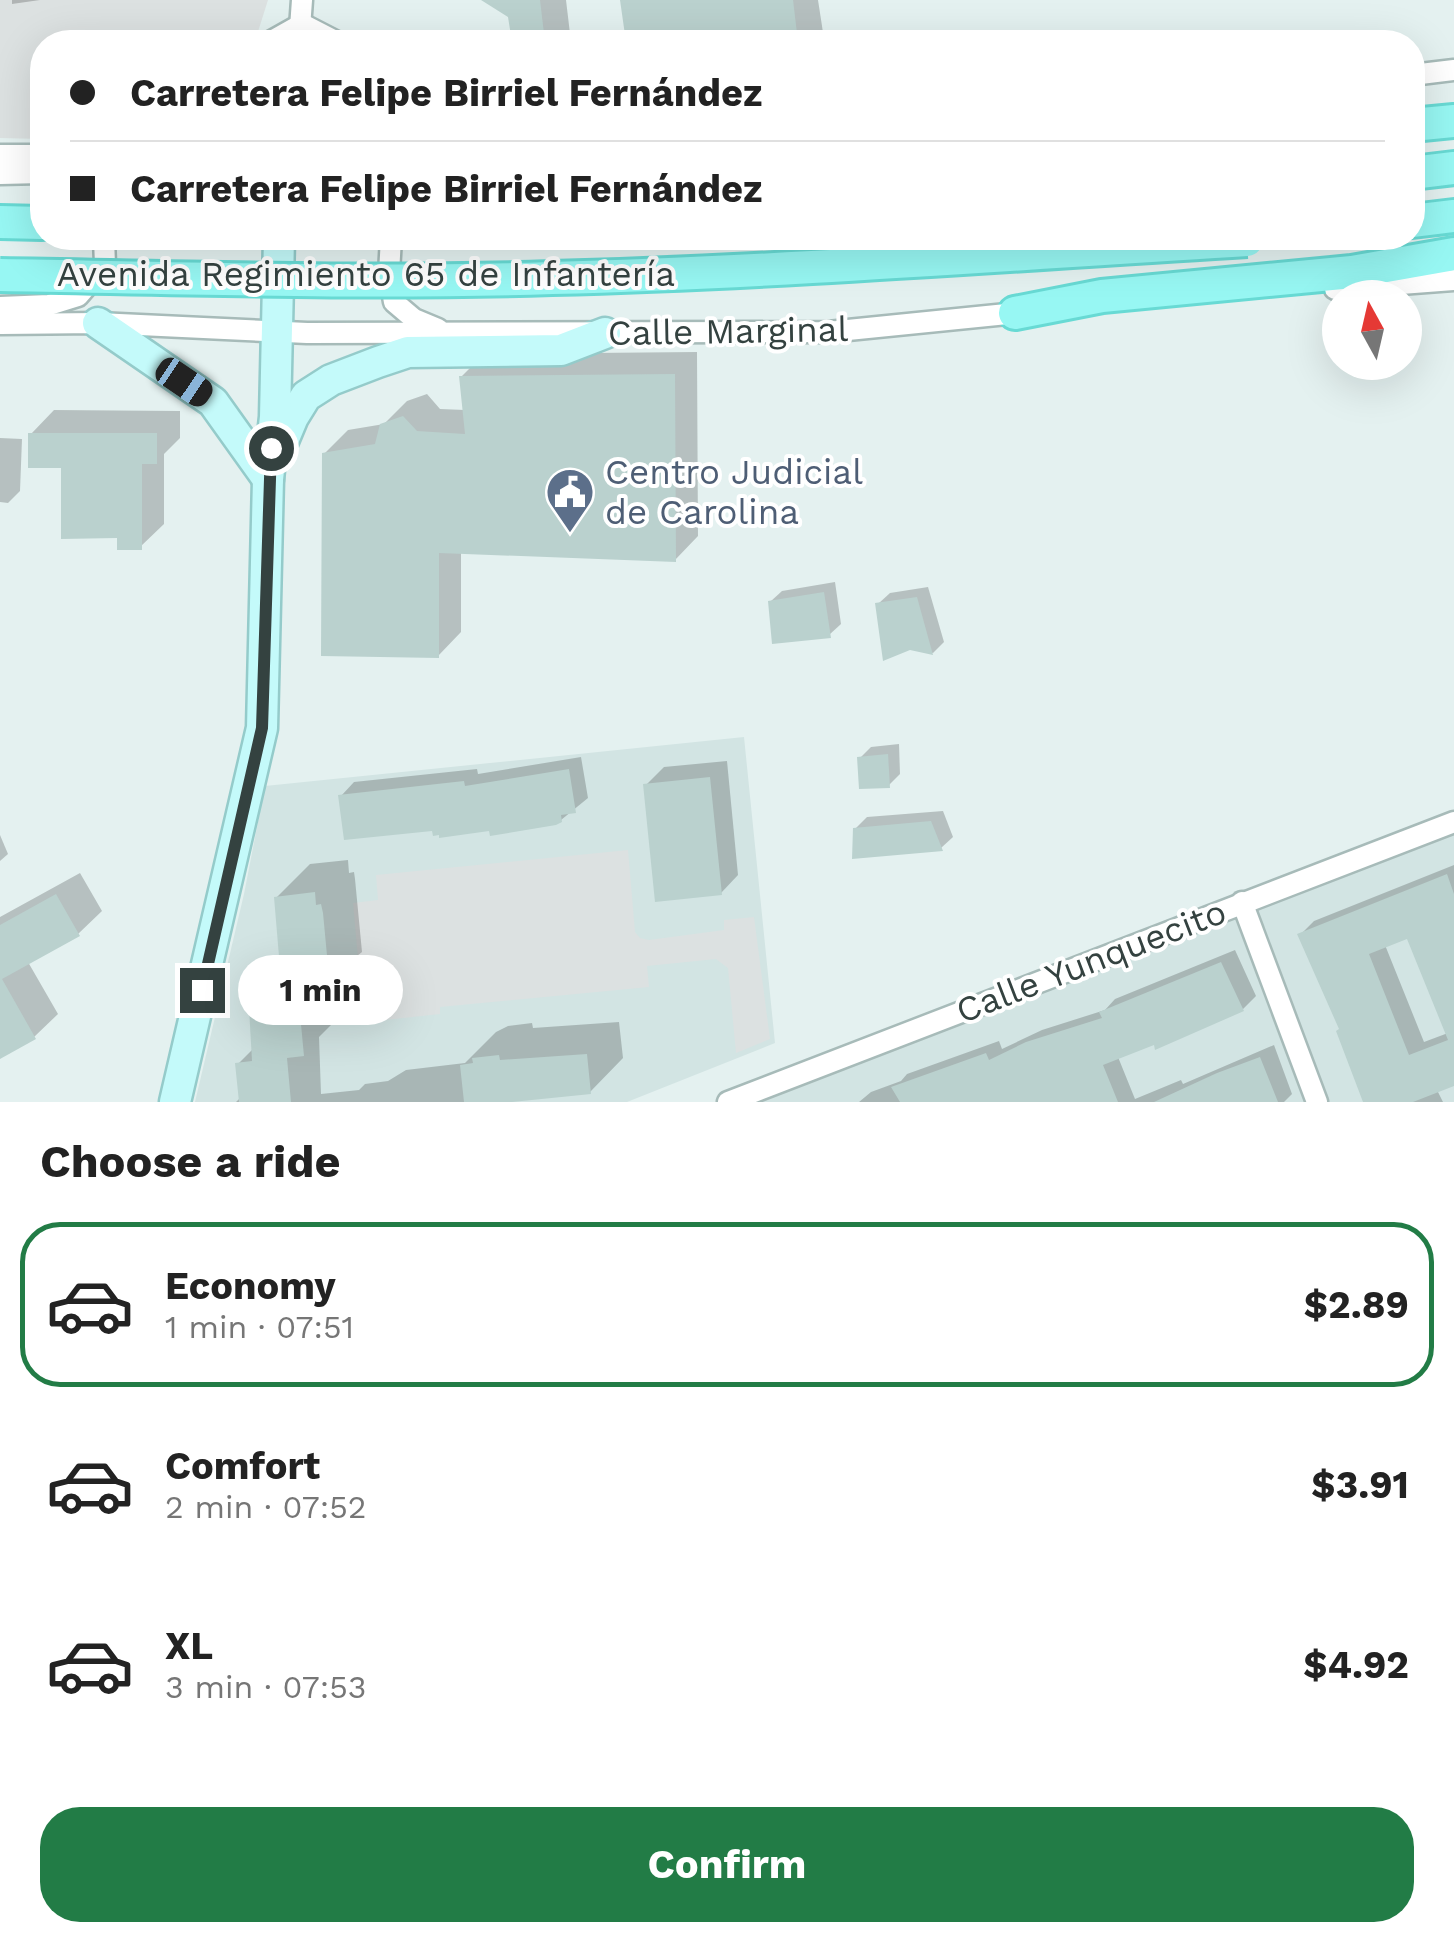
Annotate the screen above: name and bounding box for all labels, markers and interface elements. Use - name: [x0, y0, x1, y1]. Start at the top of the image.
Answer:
- text: Carretera Felipe Birriel Fernández: [130, 71, 763, 115]
- text: Carretera Felipe Birriel Fernández: [130, 167, 763, 211]
- street label: Avenida Regimiento 65 de Infantería: [57, 253, 675, 295]
- north arrow: [1322, 280, 1422, 380]
- map controls: [1322, 280, 1422, 380]
- street label: Calle Marginal: [607, 308, 849, 354]
- car: [151, 353, 217, 411]
- route start: [249, 426, 294, 471]
- place label: Centro Judicial de Carolina: [605, 451, 863, 533]
- public building icon: Centro Judicial de Carolina: [544, 466, 596, 534]
- street label: Calle Yunquecito: [950, 890, 1232, 1032]
- callout: 1 min: [237, 955, 402, 1025]
- route end: [180, 968, 225, 1013]
- text: 1 min: [279, 971, 362, 1009]
- text: Choose a ride: [40, 1135, 340, 1188]
- icon: car: [45, 1260, 135, 1350]
- text: Economy: [165, 1264, 336, 1308]
- text: $2.89: [1304, 1283, 1409, 1327]
- text: 1 min · 07:51: [165, 1308, 354, 1346]
- icon: car: [45, 1440, 135, 1530]
- text: Comfort: [165, 1444, 320, 1488]
- text: $3.91: [1311, 1463, 1409, 1507]
- text: 2 min · 07:52: [165, 1488, 366, 1526]
- icon: car: [45, 1620, 135, 1710]
- text: XL: [165, 1624, 213, 1668]
- text: $4.92: [1303, 1643, 1409, 1687]
- text: 3 min · 07:53: [165, 1668, 366, 1706]
- button: Confirm: [40, 1807, 1414, 1922]

